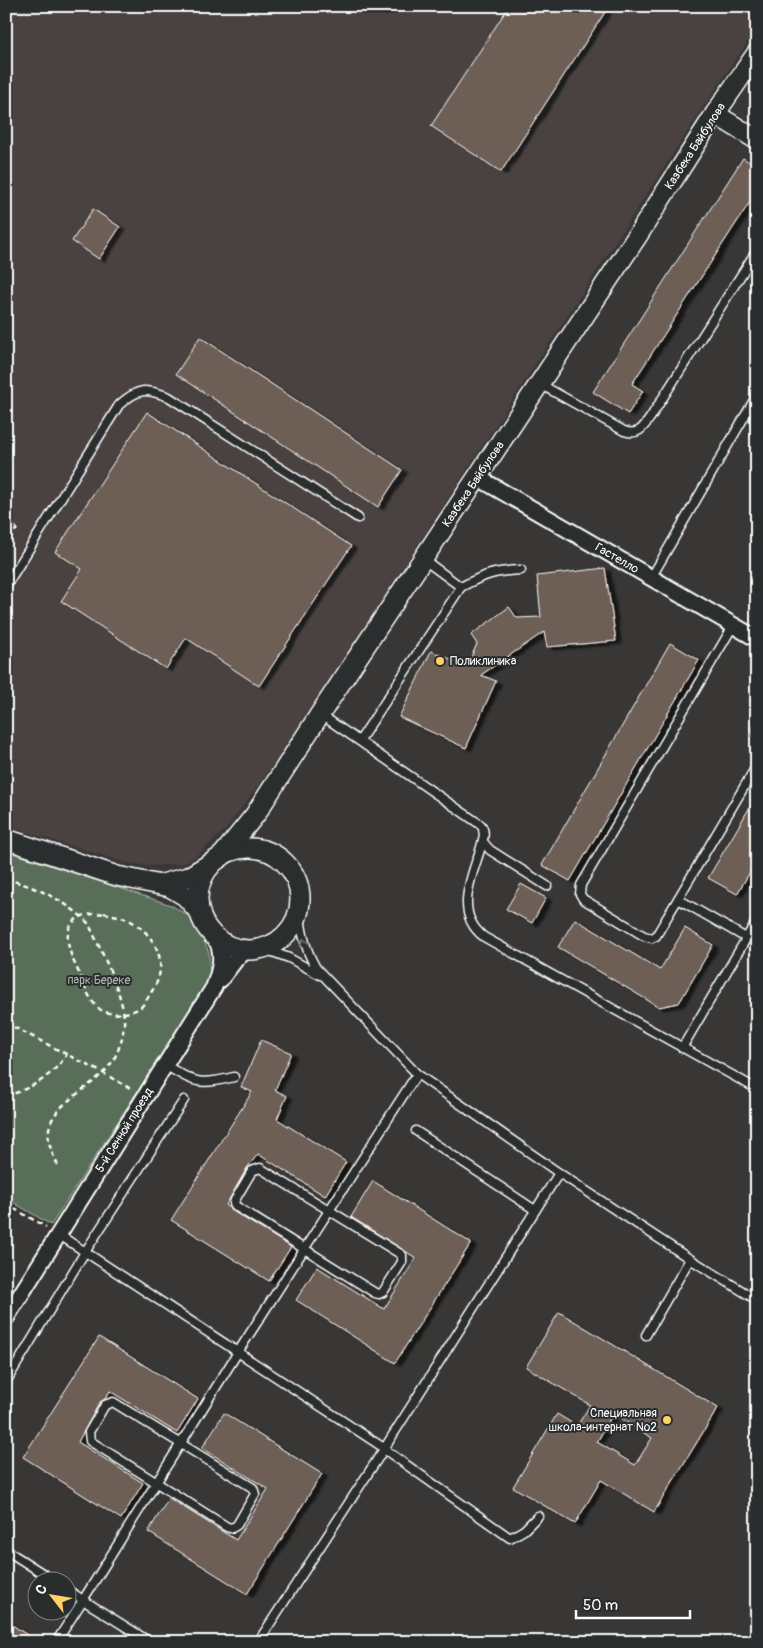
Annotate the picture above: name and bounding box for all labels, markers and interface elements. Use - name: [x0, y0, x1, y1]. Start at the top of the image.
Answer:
- street label: Казбека Байбулова: [662, 100, 729, 192]
- street label: Казбека Байбулова: [439, 438, 508, 530]
- street label: Гастелло: [592, 540, 642, 577]
- place label: Поликлиника: [450, 654, 517, 669]
- marker: Поликлиника: [434, 655, 446, 667]
- one-way arrow: [300, 938, 310, 947]
- park label: парк Береке: [68, 973, 131, 988]
- street label: 5-й Сенной проезд: [92, 1084, 157, 1175]
- place label: Специальная школа-интернат №2: [548, 1406, 657, 1435]
- marker: Специальная школа-интернат №2: [661, 1414, 673, 1426]
- north arrow: [28, 1570, 78, 1620]
- text: С: [32, 1581, 51, 1598]
- scale bar: [576, 1588, 689, 1620]
- text: 50 m: [583, 1596, 618, 1615]

